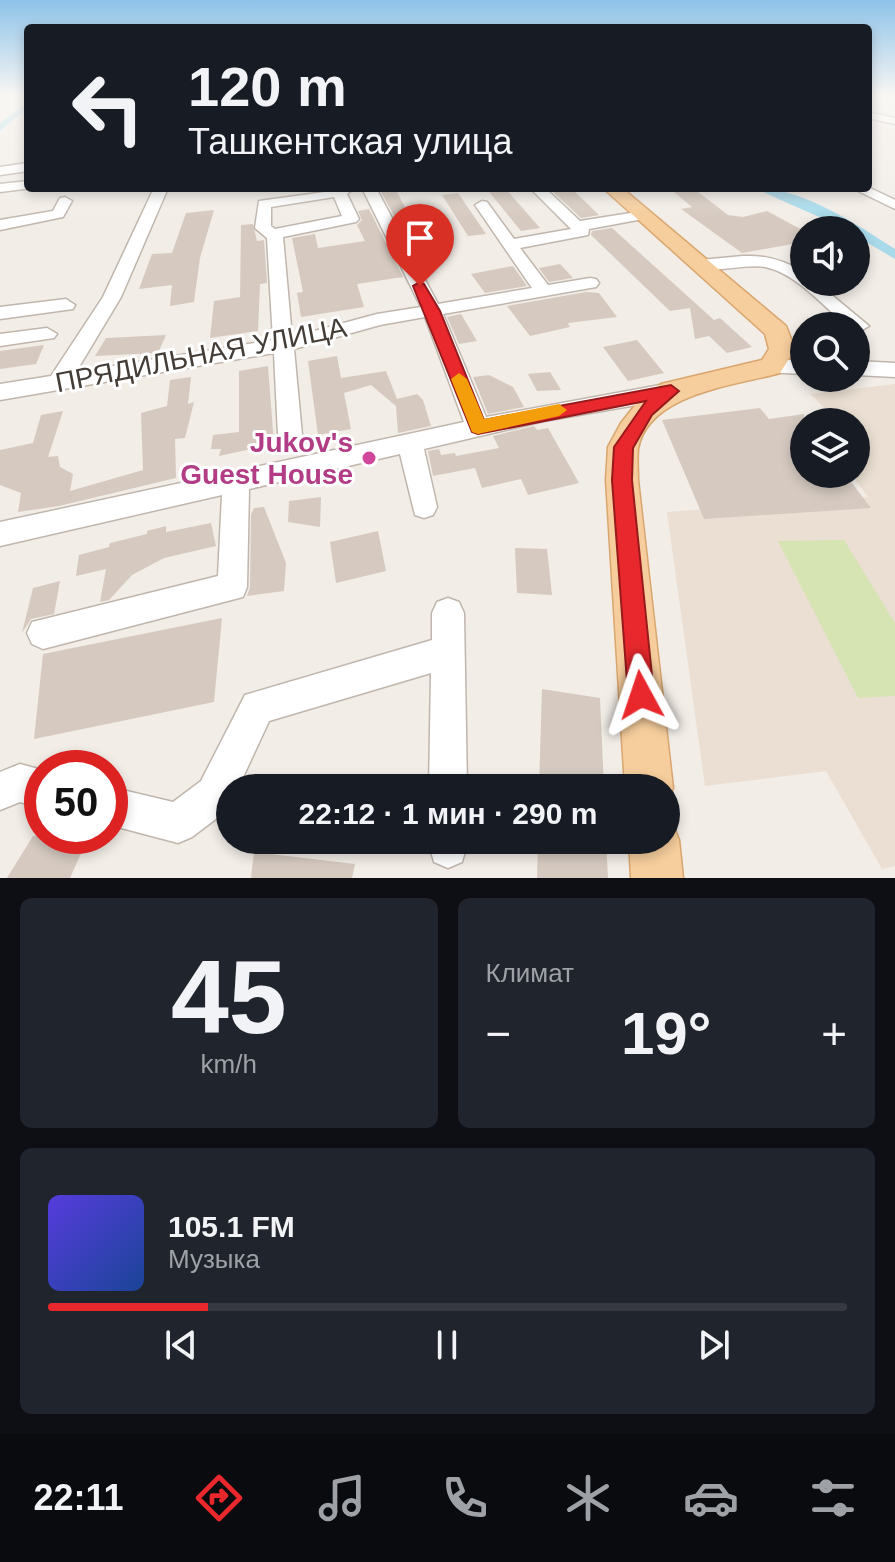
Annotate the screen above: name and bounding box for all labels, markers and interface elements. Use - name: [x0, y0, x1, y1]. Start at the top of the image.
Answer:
- text: 120 m: [188, 55, 347, 118]
- icon: left: [56, 56, 160, 160]
- text: Ташкентская улица: [188, 121, 512, 162]
- pin: [386, 204, 454, 286]
- icon: arrive: [398, 216, 442, 260]
- map controls: [790, 216, 870, 488]
- button: sound: [790, 216, 870, 296]
- street label: ПРЯДИЛЬНАЯ УЛИЦА: [53, 311, 349, 398]
- button: search: [790, 312, 870, 392]
- button: layers: [790, 408, 870, 488]
- place label: Jukov's Guest House: [180, 427, 353, 490]
- marker: Jukov's Guest House: [360, 449, 378, 467]
- position arrow: [599, 653, 683, 737]
- speed limit sign: 50: [24, 750, 128, 854]
- text: 22:12 · 1 мин · 290 m: [299, 797, 597, 830]
- text: 45: [171, 939, 287, 1055]
- text: Климат: [486, 958, 574, 988]
- text: 19°: [621, 1000, 712, 1067]
- text: −: [486, 1009, 511, 1058]
- text: +: [821, 1009, 847, 1058]
- text: km/h: [201, 1049, 257, 1079]
- text: 105.1 FM: [168, 1210, 295, 1243]
- text: Музыка: [168, 1244, 260, 1274]
- icon: previous: [159, 1323, 203, 1367]
- icon: pause: [425, 1323, 469, 1367]
- icon: next: [692, 1323, 736, 1367]
- icon: directions: [191, 1470, 247, 1526]
- icon: music: [314, 1470, 370, 1526]
- icon: phone: [437, 1470, 493, 1526]
- icon: climate: [560, 1470, 616, 1526]
- icon: car: [683, 1470, 739, 1526]
- icon: filters: [805, 1470, 861, 1526]
- text: 22:11: [33, 1477, 124, 1518]

